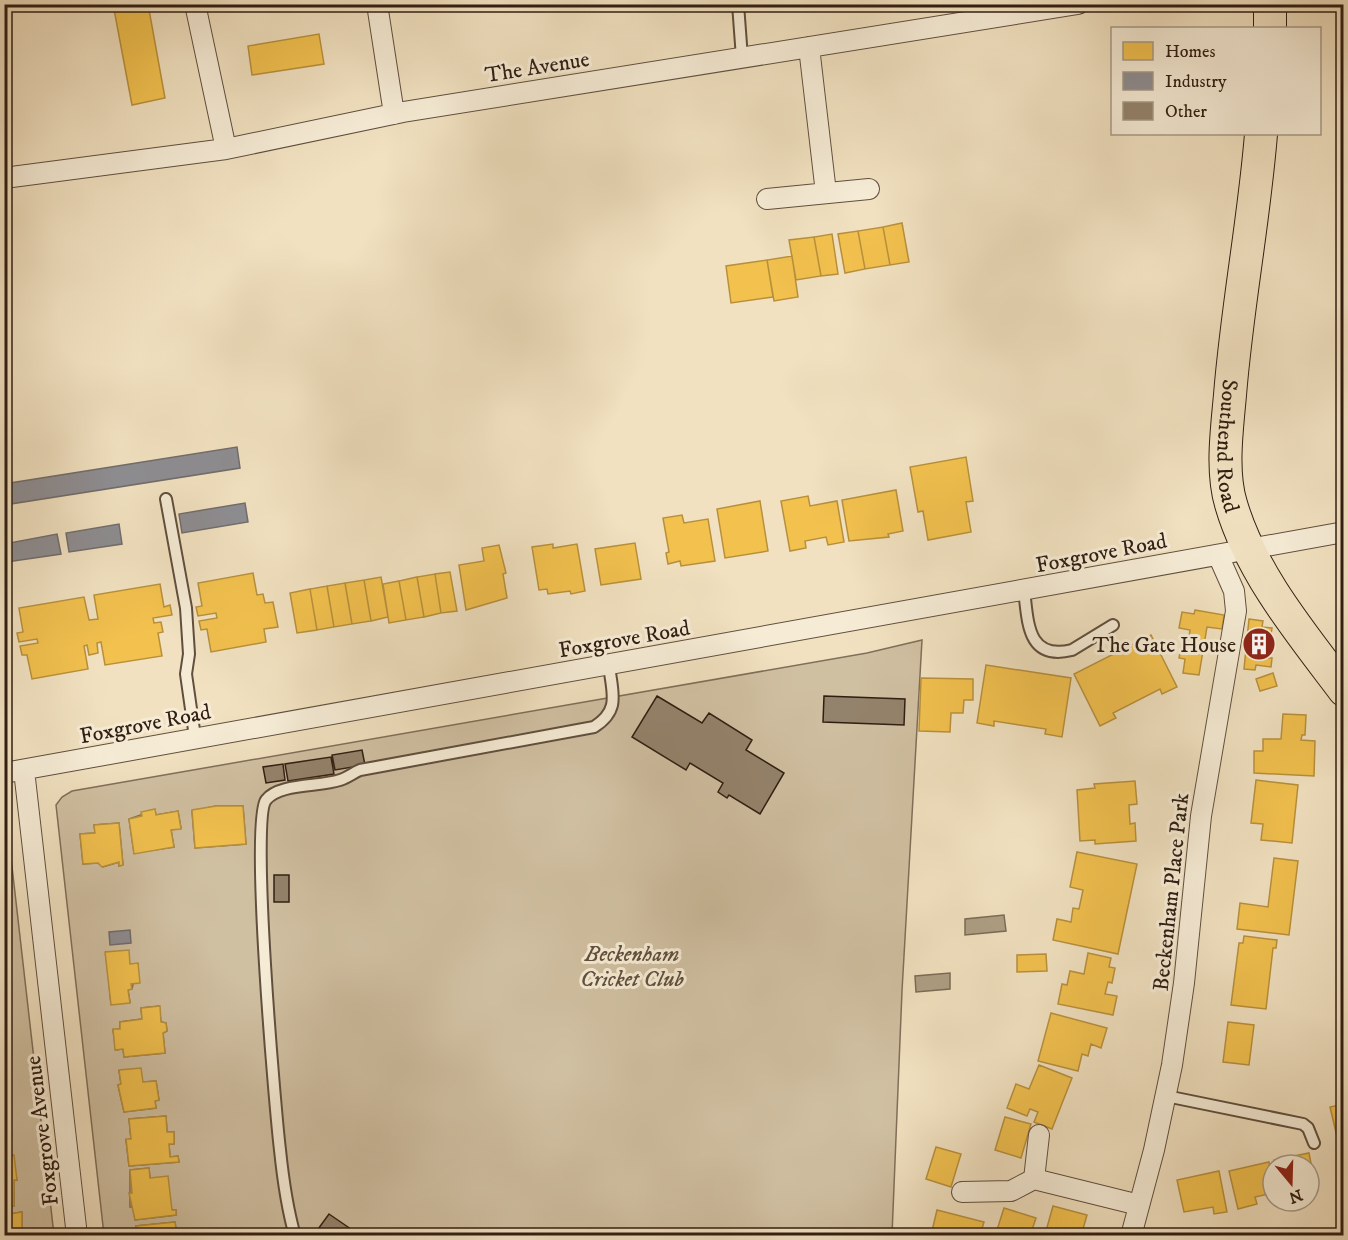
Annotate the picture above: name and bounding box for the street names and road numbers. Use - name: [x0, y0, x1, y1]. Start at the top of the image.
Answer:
- street label: The Avenue: [483, 46, 591, 89]
- street label: Southend Road: [1210, 378, 1245, 516]
- street label: Foxgrove Road: [1034, 528, 1169, 579]
- street label: Foxgrove Road: [556, 615, 692, 664]
- street label: Foxgrove Road: [78, 699, 213, 750]
- street label: Beckenham Place Park: [1148, 792, 1195, 993]
- street label: Foxgrove Avenue: [20, 1054, 65, 1207]

